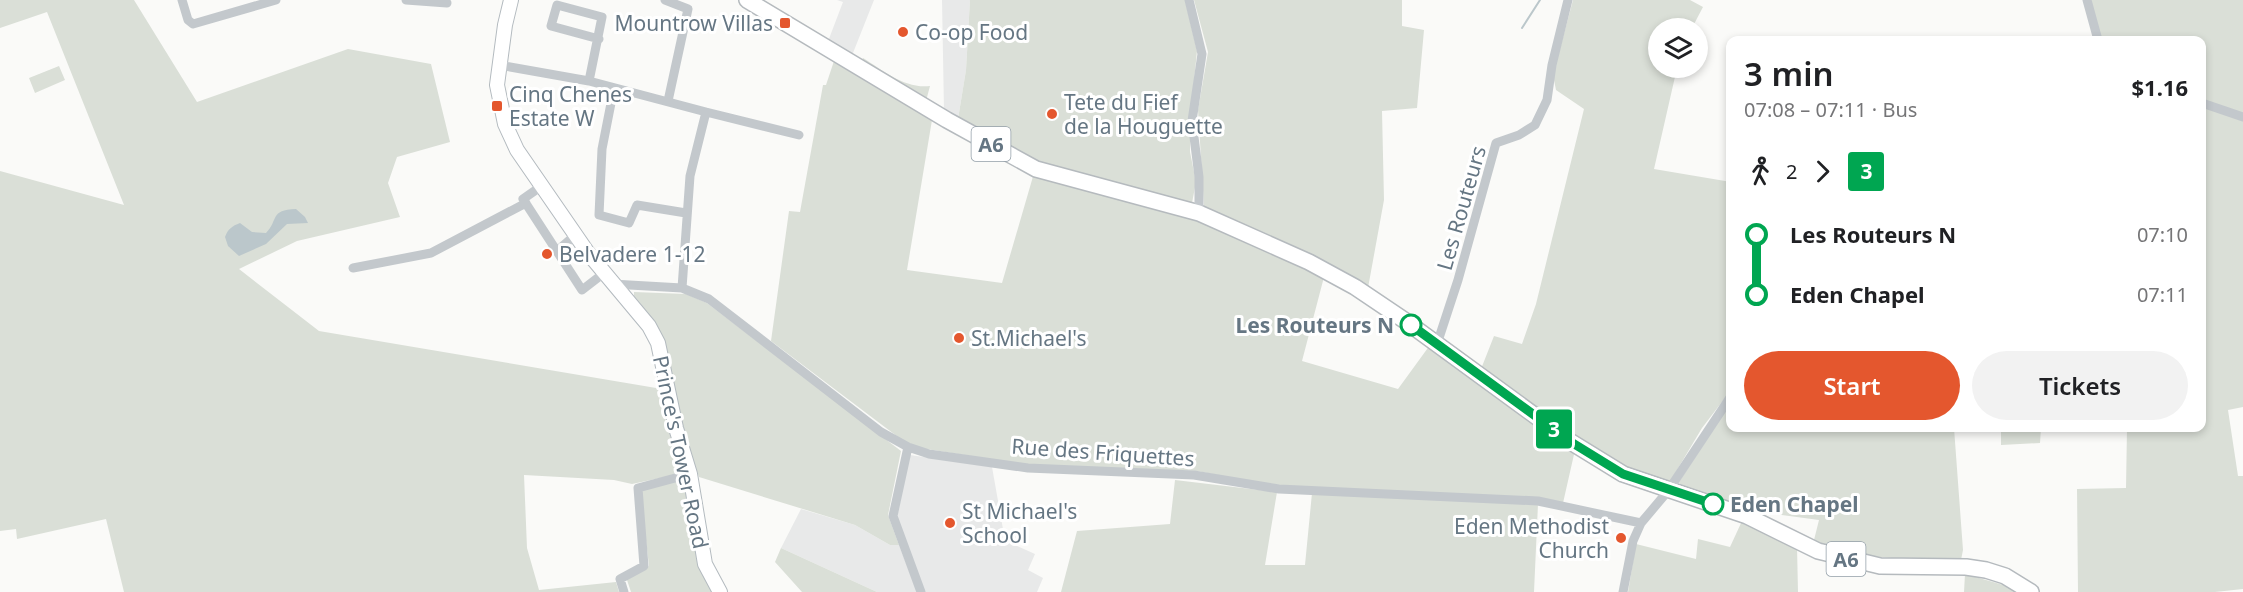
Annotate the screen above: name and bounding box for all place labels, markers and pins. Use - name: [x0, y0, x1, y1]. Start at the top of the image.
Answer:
- place label: Mountrow Villas: [615, 9, 773, 37]
- marker: Mountrow Villas: [778, 16, 792, 30]
- place label: Co-op Food: [915, 18, 1028, 46]
- marker: Co-op Food: [896, 25, 910, 39]
- place label: Cinq Chenes Estate W: [509, 80, 632, 132]
- place label: Tete du Fief de la Houguette: [1064, 88, 1223, 140]
- marker: Cinq Chenes Estate W: [490, 99, 504, 113]
- marker: Tete du Fief de la Houguette: [1045, 107, 1059, 121]
- place label: Belvadere 1-12: [559, 240, 705, 268]
- marker: Belvadere 1-12: [540, 247, 554, 261]
- place label: Les Routeurs N: [1235, 311, 1394, 339]
- marker: Les Routeurs N: [1400, 314, 1422, 336]
- place label: St.Michael's: [971, 324, 1086, 352]
- marker: St.Michael's: [952, 331, 966, 345]
- place label: Eden Chapel: [1730, 490, 1858, 518]
- marker: Eden Chapel: [1702, 493, 1724, 515]
- place label: St Michael's School: [962, 497, 1077, 549]
- place label: Eden Methodist Church: [1454, 512, 1609, 564]
- marker: St Michael's School: [943, 516, 957, 530]
- marker: Eden Methodist Church: [1614, 531, 1628, 545]

